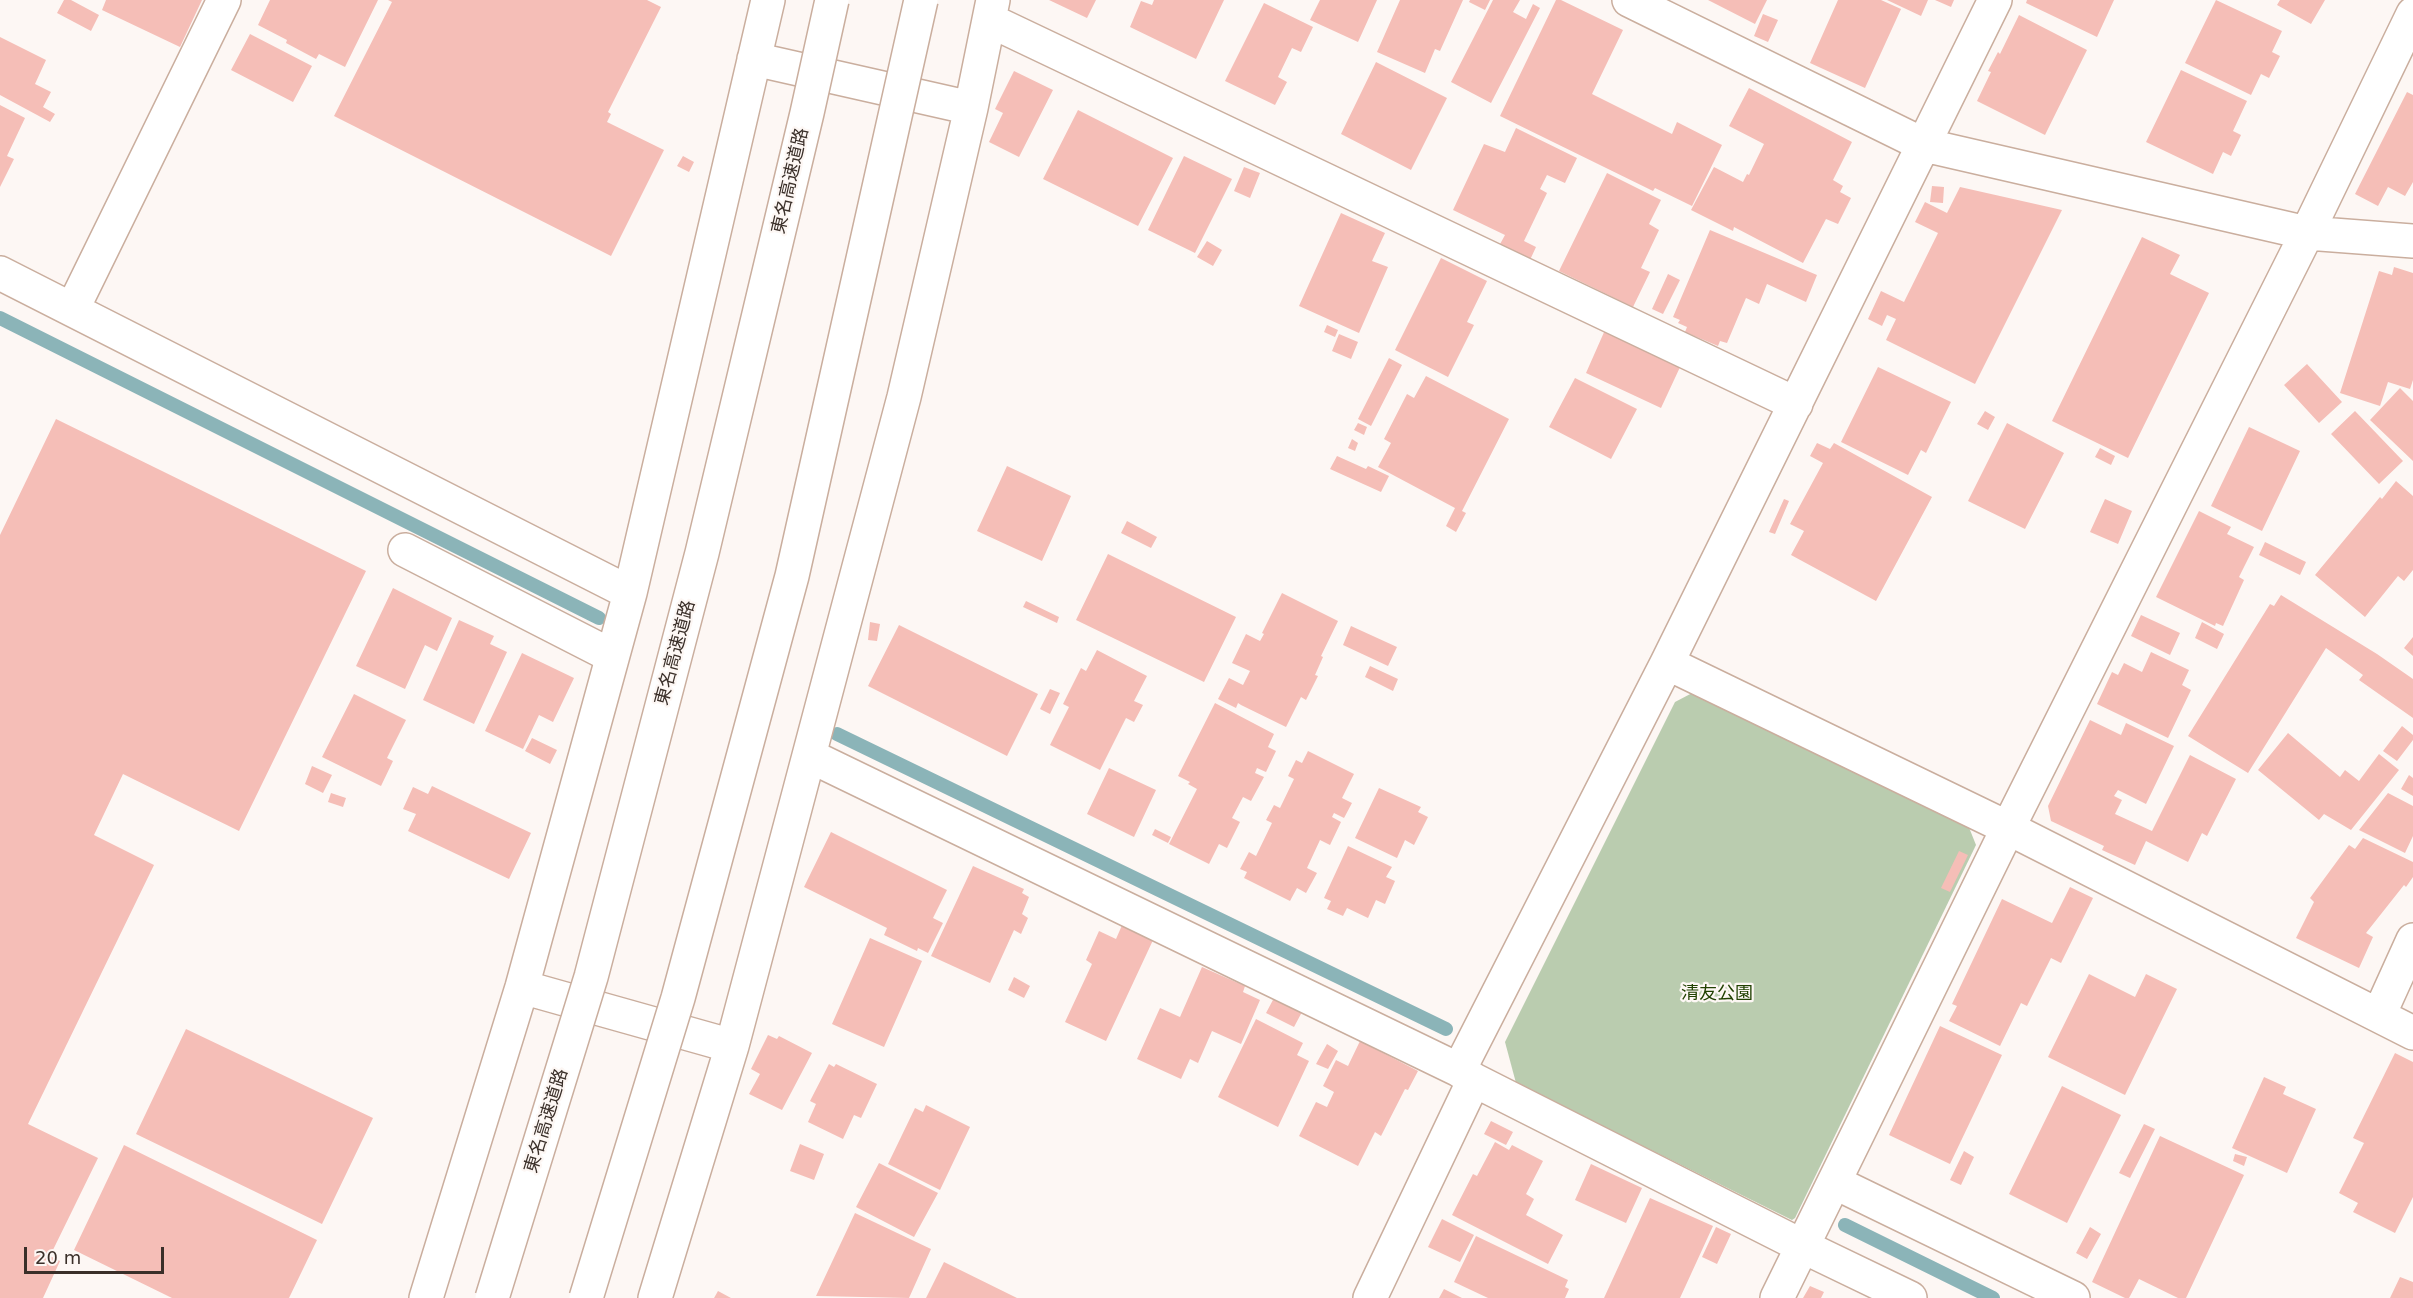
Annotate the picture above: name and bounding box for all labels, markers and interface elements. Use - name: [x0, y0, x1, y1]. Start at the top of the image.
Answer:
- street label: 東名高速道路: [768, 126, 814, 236]
- street label: 東名高速道路: [652, 598, 700, 708]
- park label: 清友公園: [1681, 983, 1753, 1005]
- street label: 東名高速道路: [521, 1066, 573, 1176]
- scale bar: [27, 1235, 166, 1273]
- text: 20 m: [35, 1247, 81, 1268]

